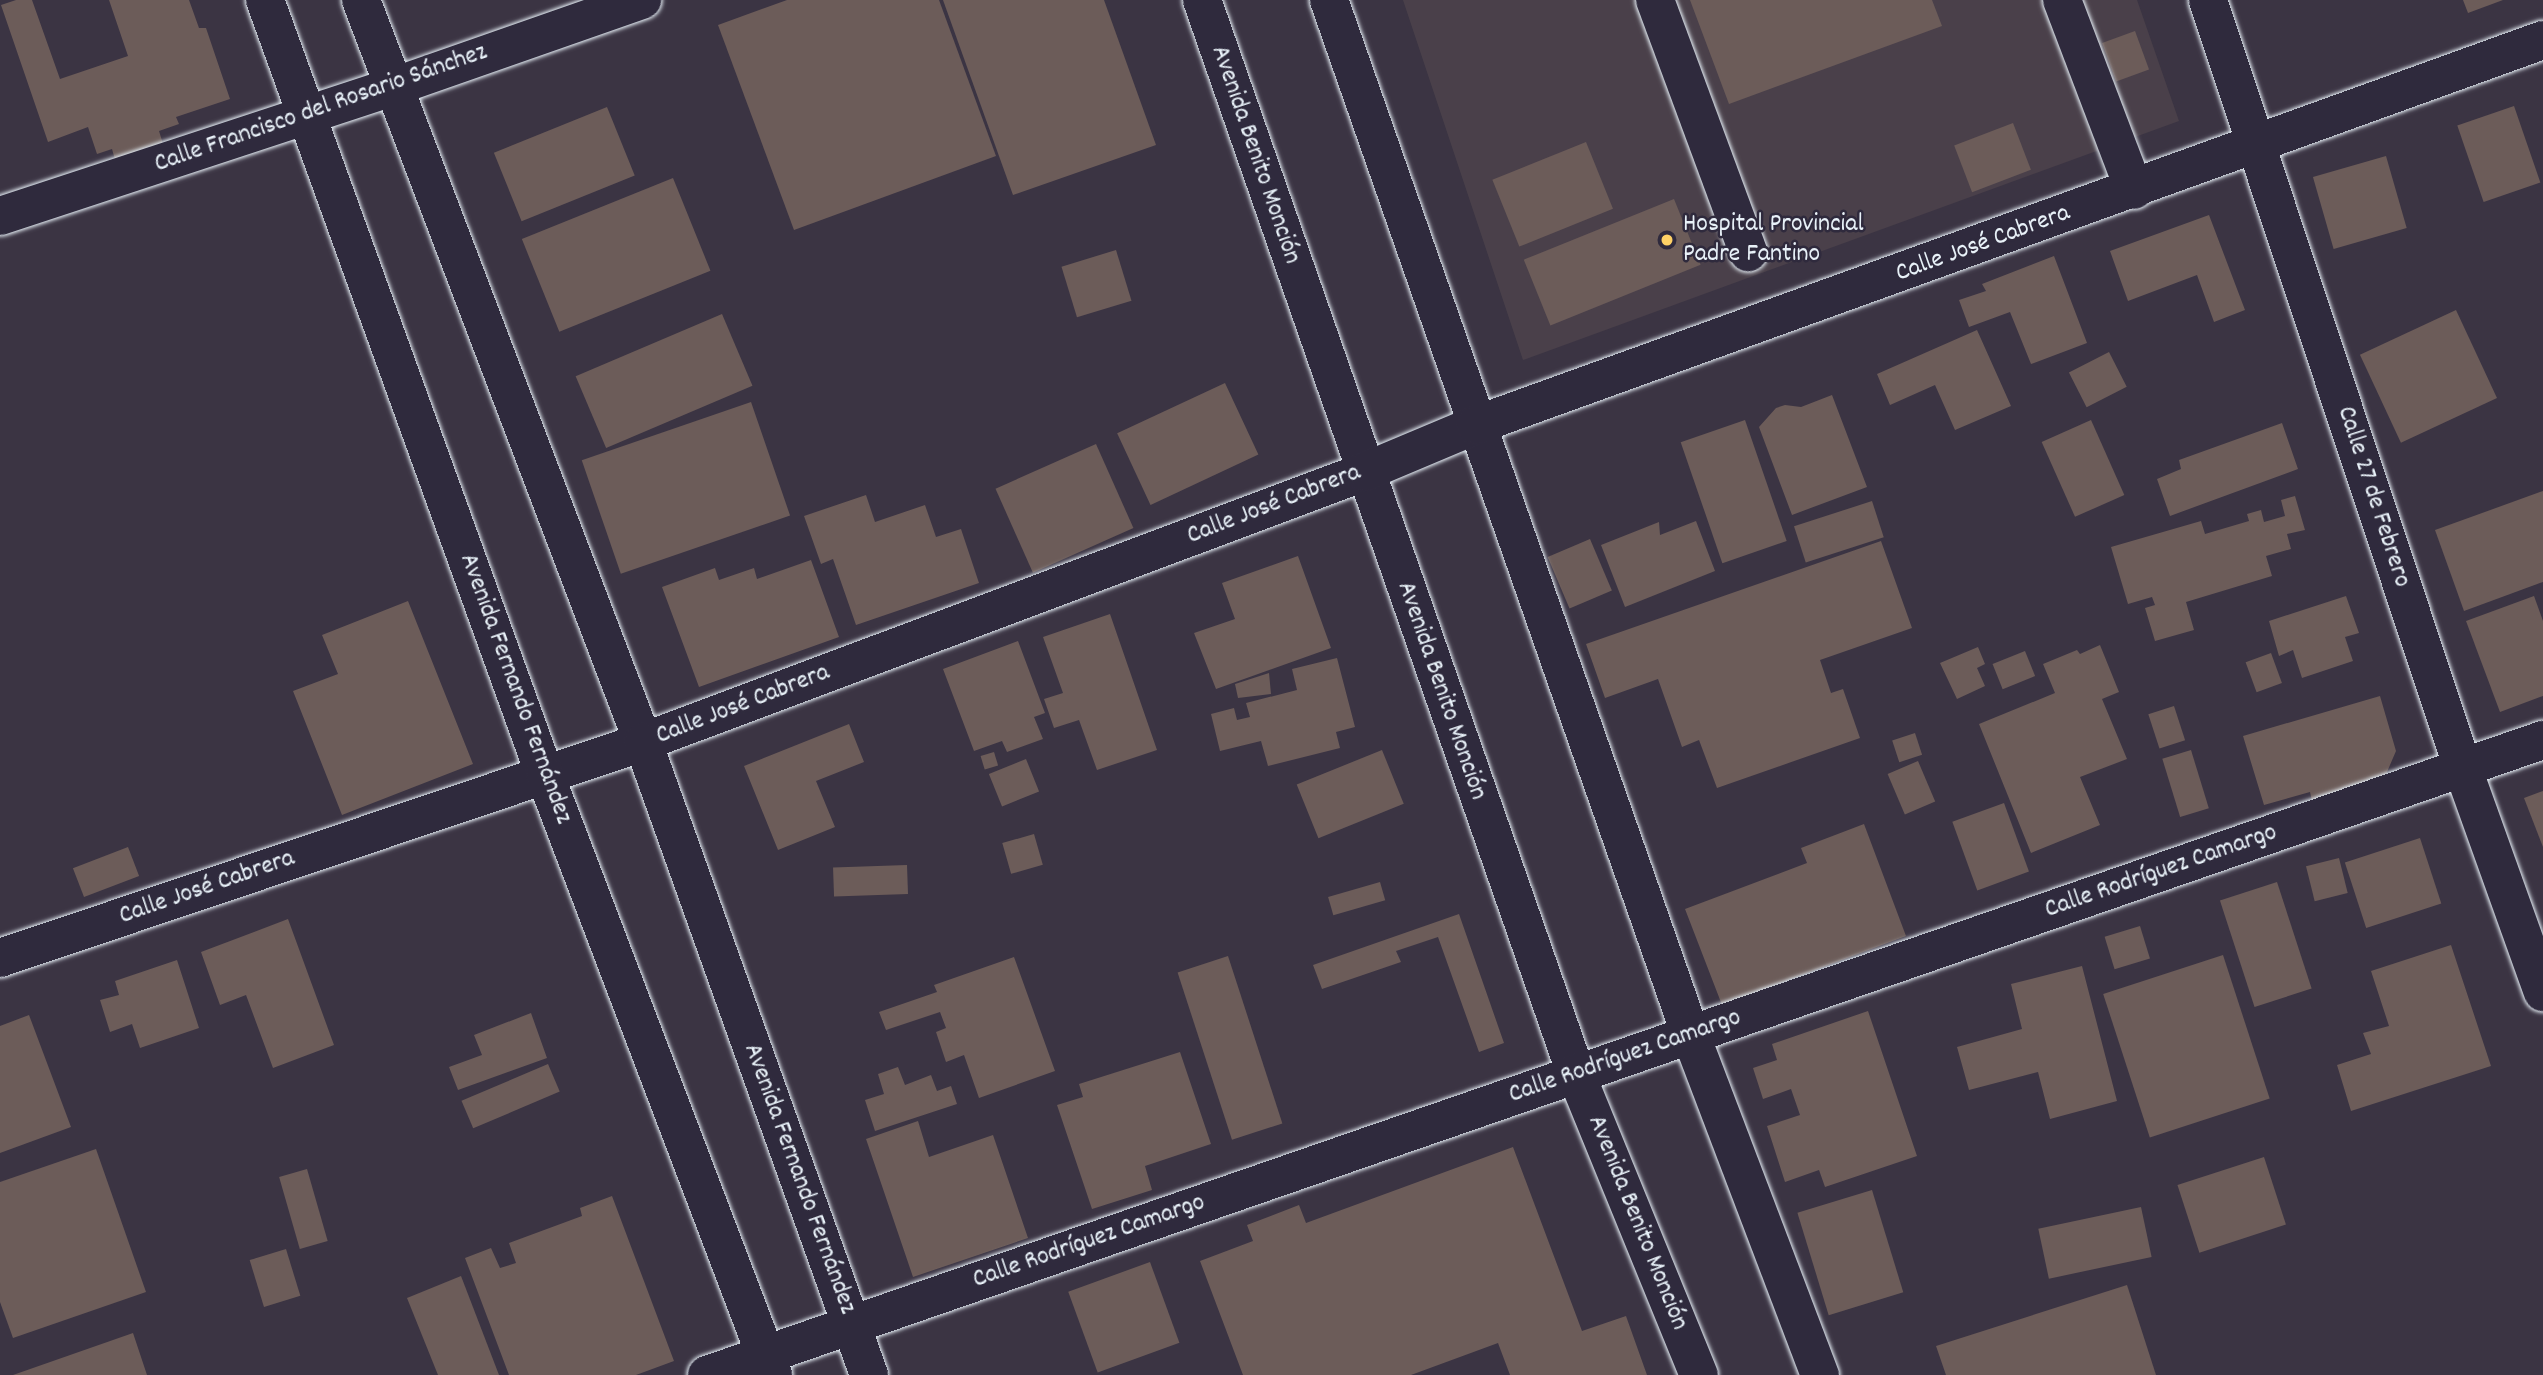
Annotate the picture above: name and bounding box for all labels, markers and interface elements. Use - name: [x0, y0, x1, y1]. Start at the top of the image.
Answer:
- street label: Calle Francisco del Rosario Sánchez: [151, 37, 491, 181]
- street label: Avenida Benito Monción: [1203, 42, 1307, 268]
- street label: Calle José Cabrera: [1892, 198, 2074, 290]
- place label: Hospital Provincial Padre Fantino: [1683, 209, 1864, 270]
- marker: Hospital Provincial Padre Fantino: [1657, 230, 1677, 250]
- street label: Calle 27 de Febrero: [2329, 403, 2417, 591]
- street label: Calle José Cabrera: [1183, 458, 1365, 552]
- street label: Avenida Fernando Fernández: [452, 550, 578, 828]
- street label: Avenida Benito Monción: [1389, 578, 1493, 804]
- street label: Calle José Cabrera: [652, 658, 834, 752]
- street label: Calle Rodríguez Camargo: [2041, 818, 2281, 926]
- street label: Calle José Cabrera: [115, 843, 299, 933]
- street label: Calle Rodríguez Camargo: [1505, 1003, 1745, 1111]
- street label: Avenida Fernando Fernández: [736, 1040, 862, 1318]
- street label: Avenida Benito Monción: [1580, 1111, 1694, 1335]
- street label: Calle Rodríguez Camargo: [969, 1188, 1209, 1296]

